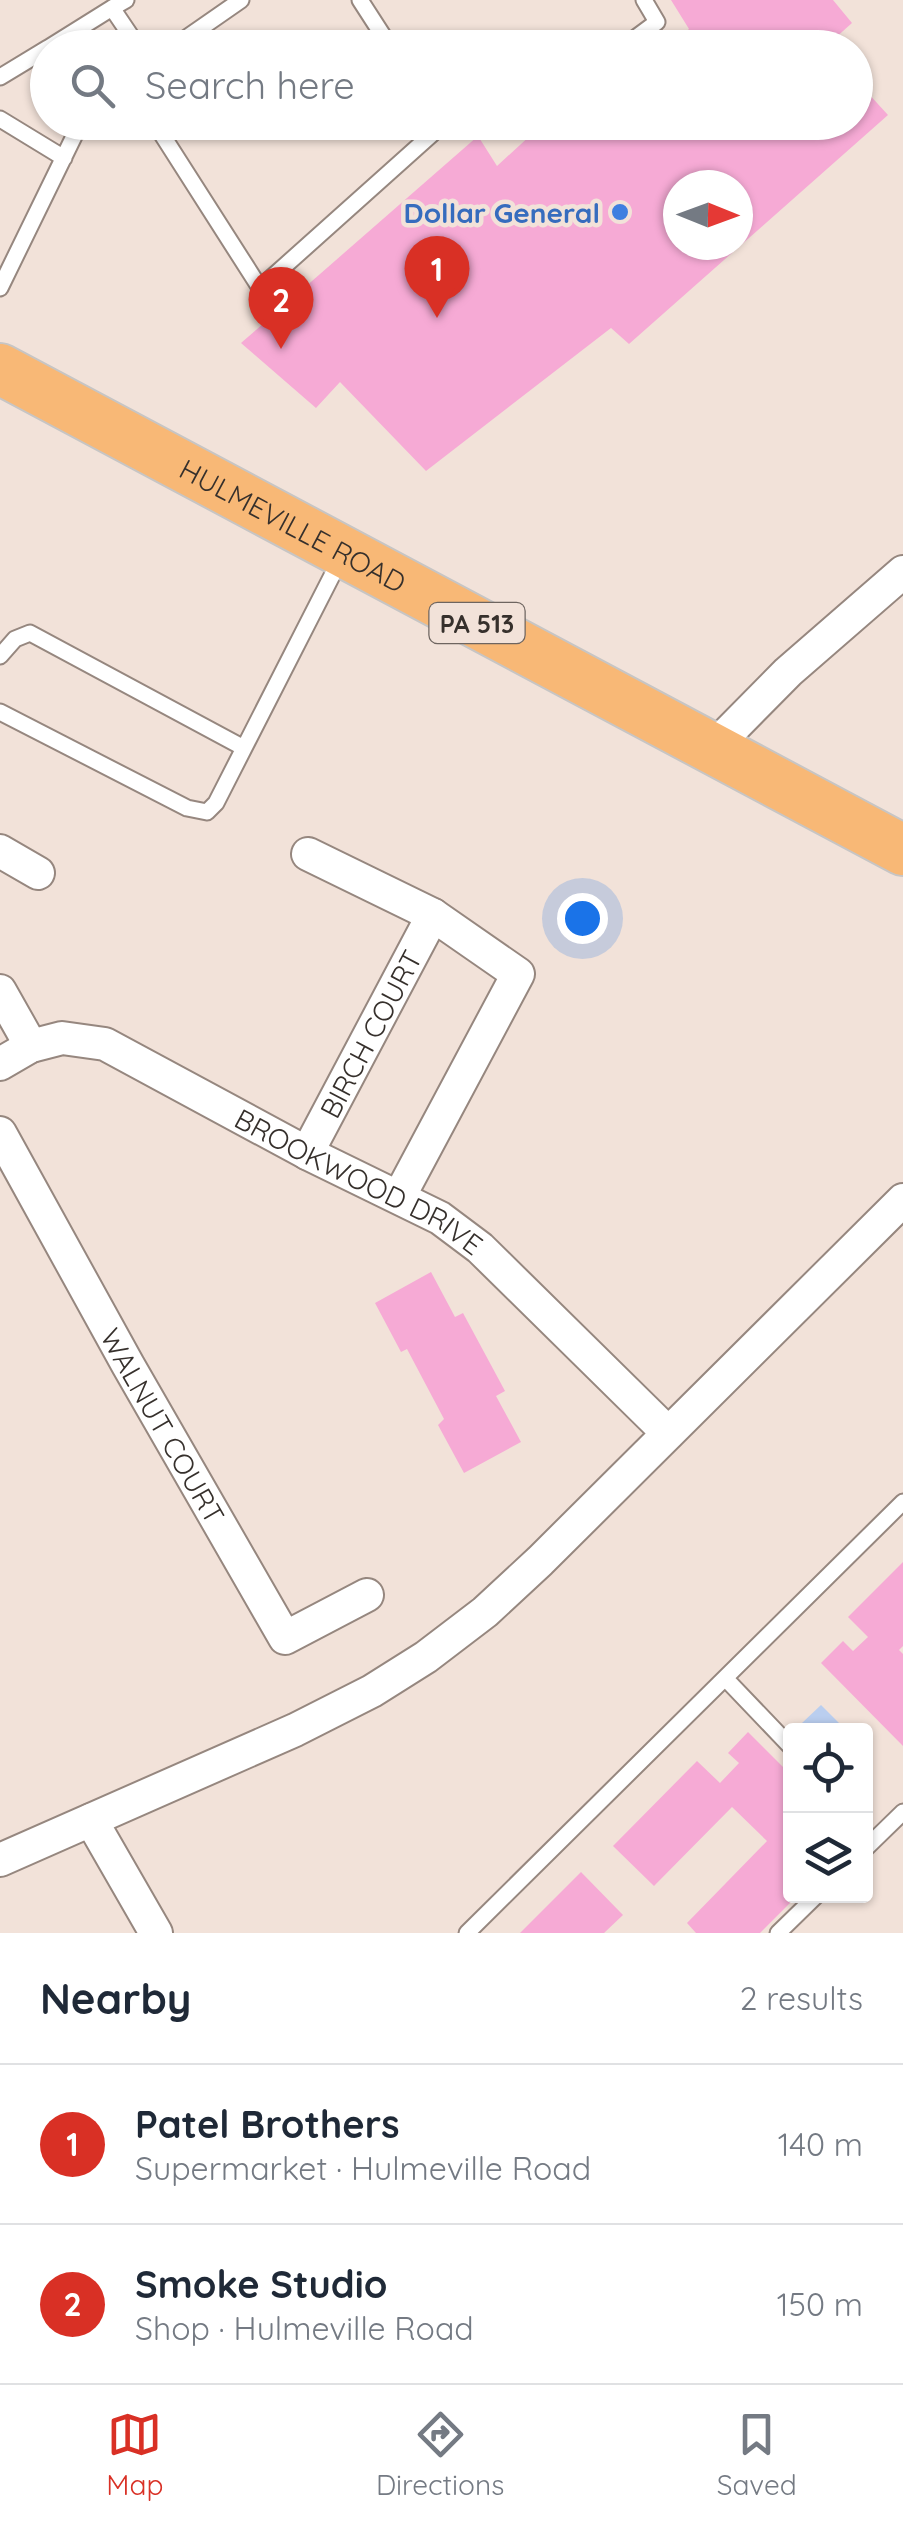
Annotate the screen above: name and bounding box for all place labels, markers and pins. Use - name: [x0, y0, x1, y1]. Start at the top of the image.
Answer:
- place label: Dollar General: [403, 195, 600, 230]
- marker: Dollar General: [609, 201, 631, 223]
- pin: 1: [404, 236, 470, 318]
- pin: 2: [248, 266, 314, 349]

